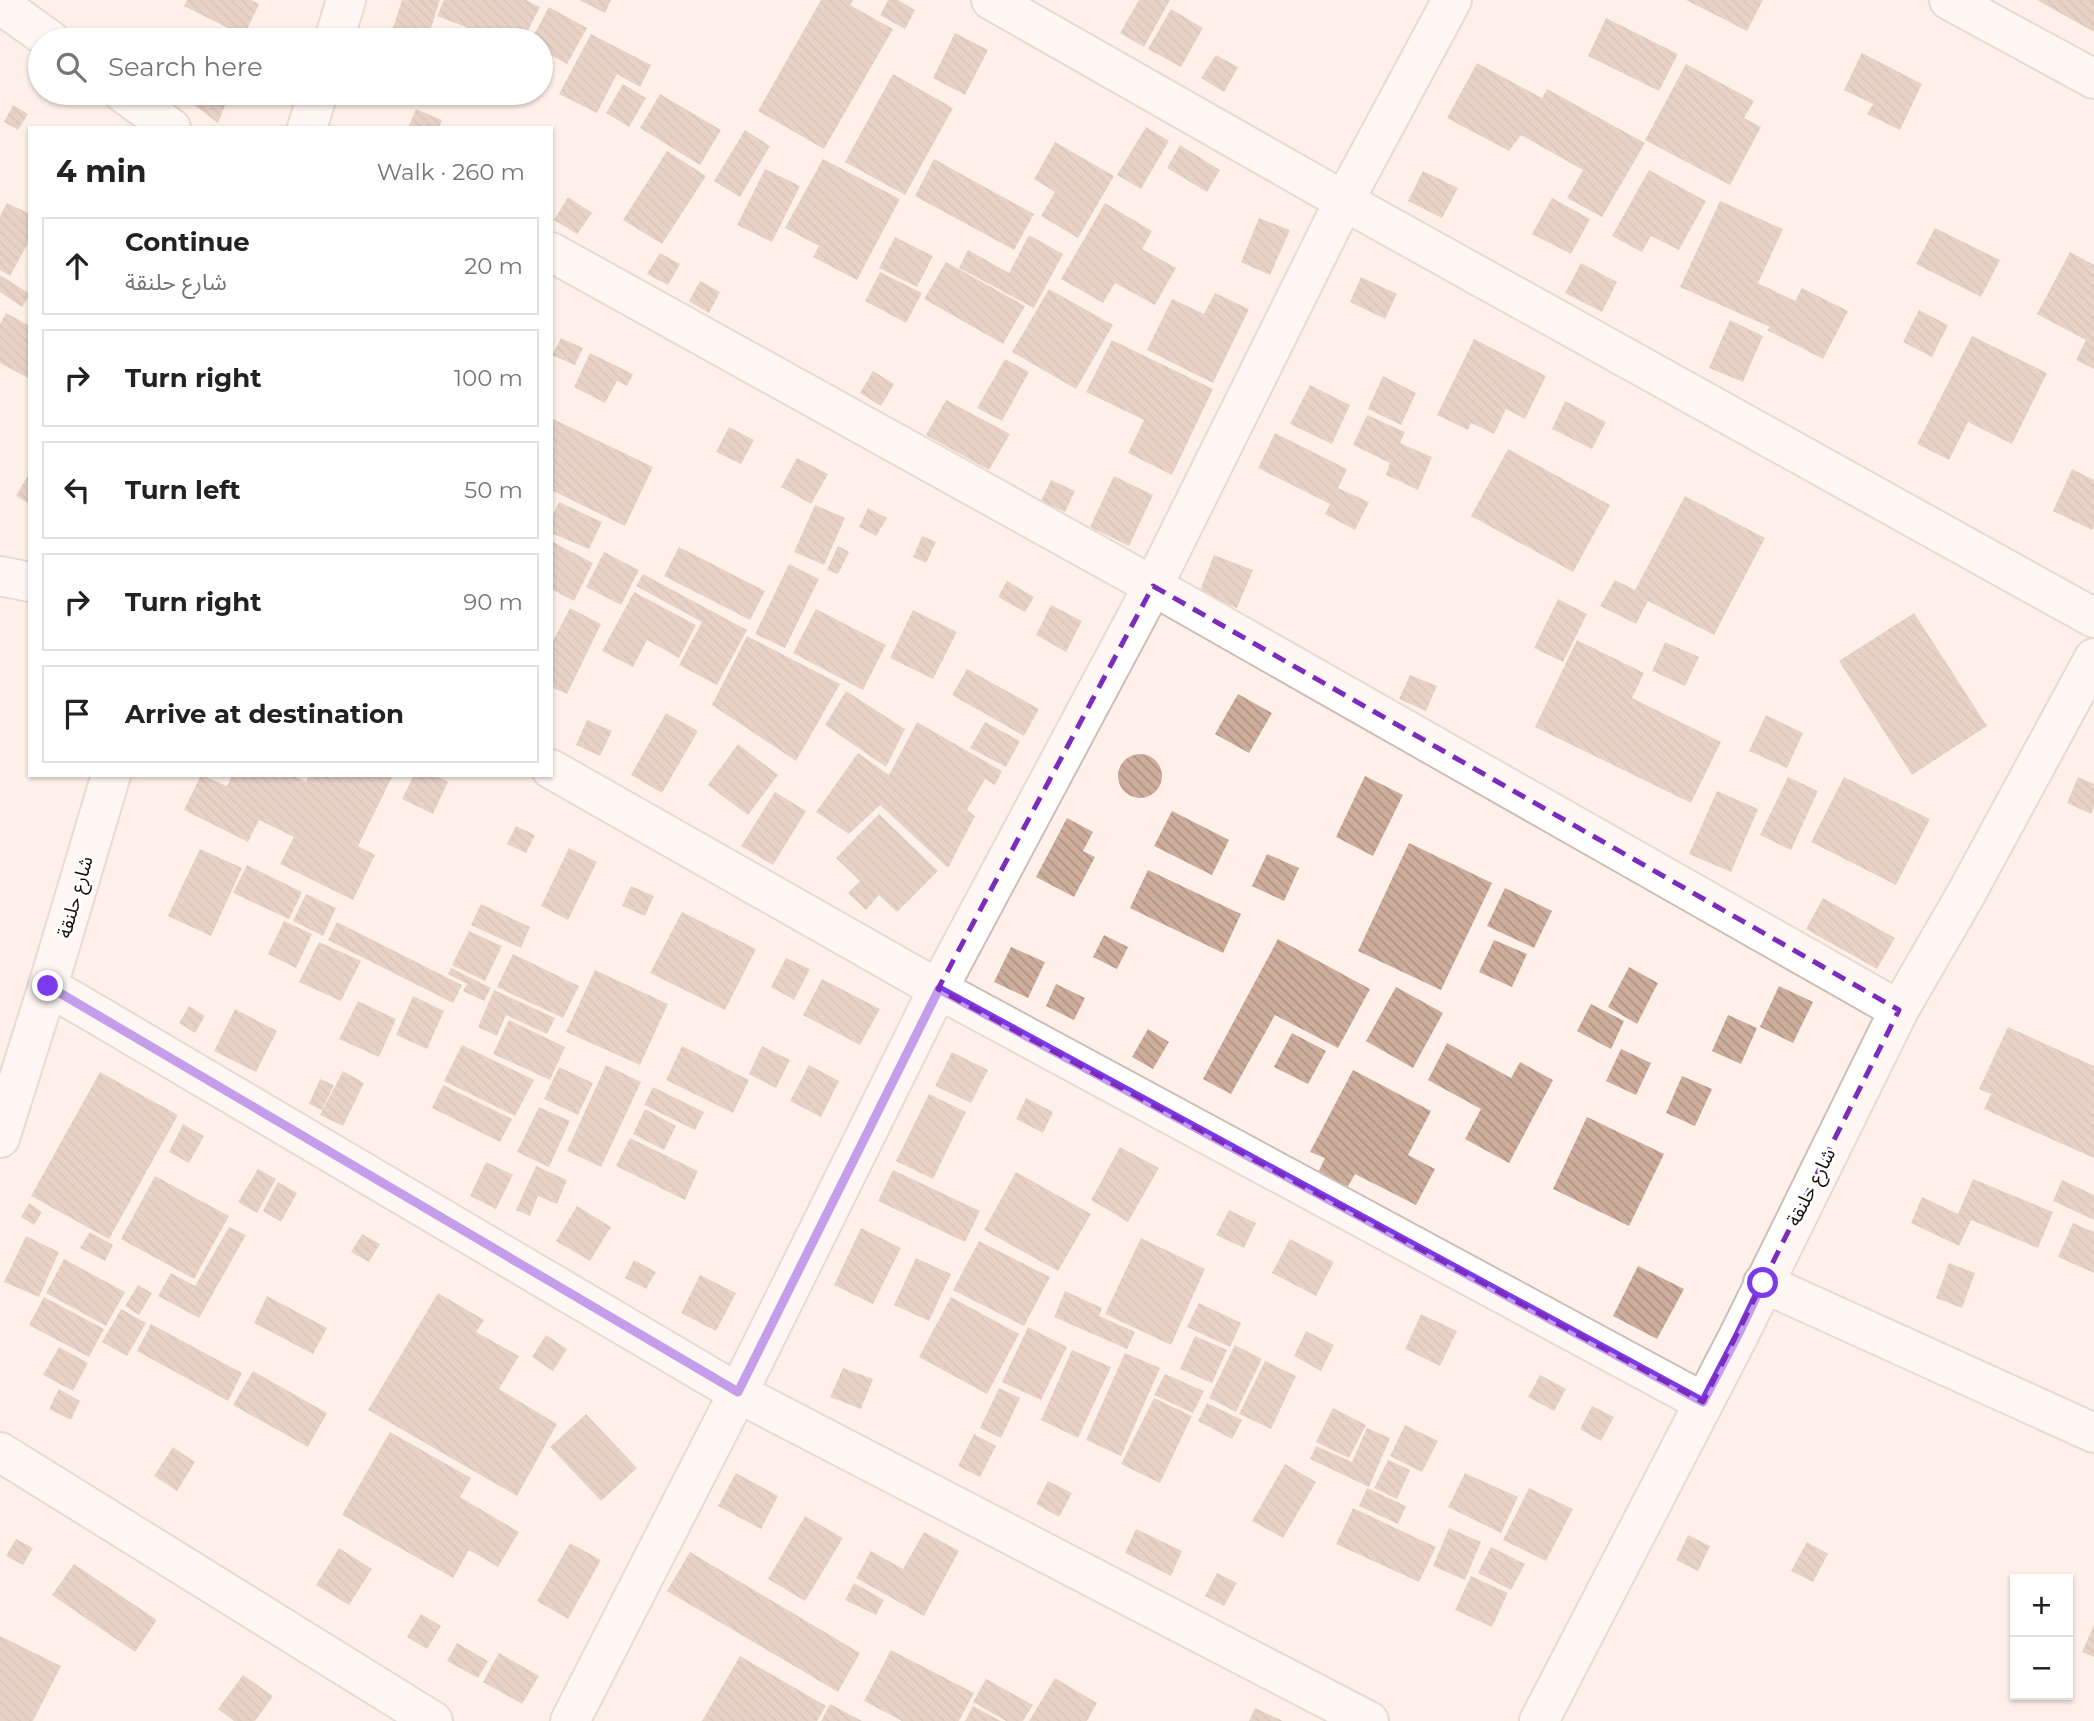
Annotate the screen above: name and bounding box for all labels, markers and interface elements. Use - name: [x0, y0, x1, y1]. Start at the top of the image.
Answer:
- search box: [28, 28, 553, 105]
- icon: search: [52, 48, 90, 86]
- text: Search here: [108, 51, 263, 83]
- text: 4 min: [56, 153, 146, 190]
- text: Walk · 260 m: [377, 158, 525, 186]
- text: Continue: [125, 226, 250, 258]
- icon: ahead: [58, 247, 96, 285]
- text: 20 m: [464, 252, 523, 280]
- text: شارع حلنقة: [125, 268, 227, 296]
- icon: right: [58, 359, 96, 397]
- text: Turn right: [125, 362, 261, 394]
- text: 100 m: [454, 364, 523, 392]
- icon: left: [58, 471, 96, 509]
- text: Turn left: [125, 474, 241, 506]
- text: 50 m: [464, 476, 523, 504]
- icon: right: [58, 583, 96, 621]
- text: Turn right: [125, 586, 261, 618]
- text: 90 m: [463, 588, 523, 616]
- icon: arrive: [58, 695, 96, 733]
- text: Arrive at destination: [125, 698, 404, 730]
- street label: شارع حلنقة: [52, 853, 100, 941]
- route end: [32, 970, 63, 1001]
- street label: شارع حلنقة: [1782, 1144, 1842, 1231]
- route start: [1747, 1267, 1778, 1298]
- map controls: [2010, 1574, 2073, 1700]
- button: +: [2010, 1574, 2073, 1637]
- button: −: [2010, 1637, 2073, 1700]

